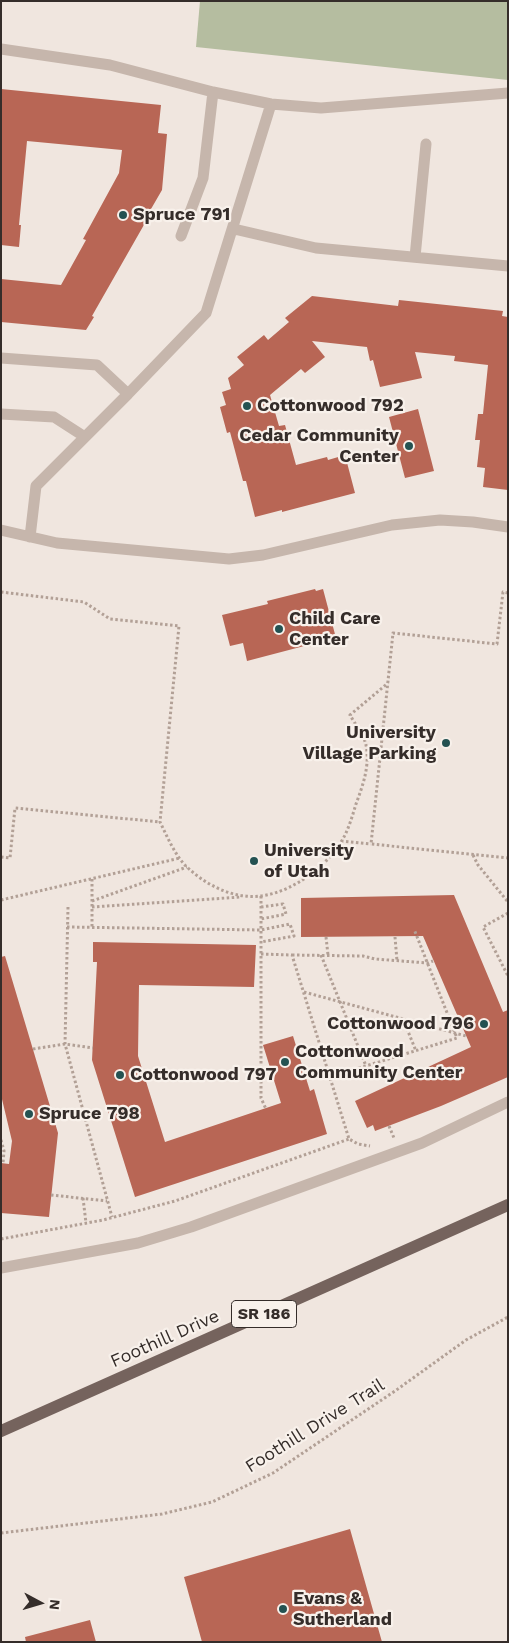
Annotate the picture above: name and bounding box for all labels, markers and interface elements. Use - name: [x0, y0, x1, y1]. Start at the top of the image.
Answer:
- place label: Spruce 791: [133, 204, 230, 226]
- marker: Spruce 791: [117, 209, 129, 221]
- place label: Cottonwood 792: [257, 395, 404, 417]
- marker: Cottonwood 792: [241, 400, 253, 412]
- place label: Cedar Community Center: [239, 425, 399, 468]
- marker: Cedar Community Center: [403, 440, 415, 452]
- place label: Child Care Center: [289, 608, 381, 650]
- marker: Child Care Center: [273, 623, 285, 635]
- place label: University Village Parking: [303, 722, 436, 764]
- marker: University Village Parking: [440, 737, 452, 749]
- place label: University of Utah: [264, 840, 354, 882]
- marker: University of Utah: [248, 855, 260, 867]
- place label: Cottonwood 796: [327, 1013, 474, 1035]
- marker: Cottonwood 796: [478, 1018, 490, 1030]
- place label: Cottonwood Community Center: [295, 1041, 462, 1084]
- marker: Cottonwood Community Center: [279, 1056, 291, 1068]
- place label: Cottonwood 797: [130, 1064, 276, 1086]
- marker: Cottonwood 797: [114, 1069, 126, 1081]
- place label: Spruce 798: [39, 1103, 140, 1125]
- marker: Spruce 798: [23, 1108, 35, 1120]
- road number: SR 186: [232, 1300, 296, 1328]
- street label: Foothill Drive: [107, 1305, 223, 1373]
- street label: Foothill Drive Trail: [241, 1374, 389, 1478]
- north arrow: [15, 1578, 65, 1628]
- place label: Evans & Sutherland: [293, 1588, 392, 1630]
- text: N: [46, 1599, 63, 1611]
- marker: Evans & Sutherland: [277, 1603, 289, 1615]

